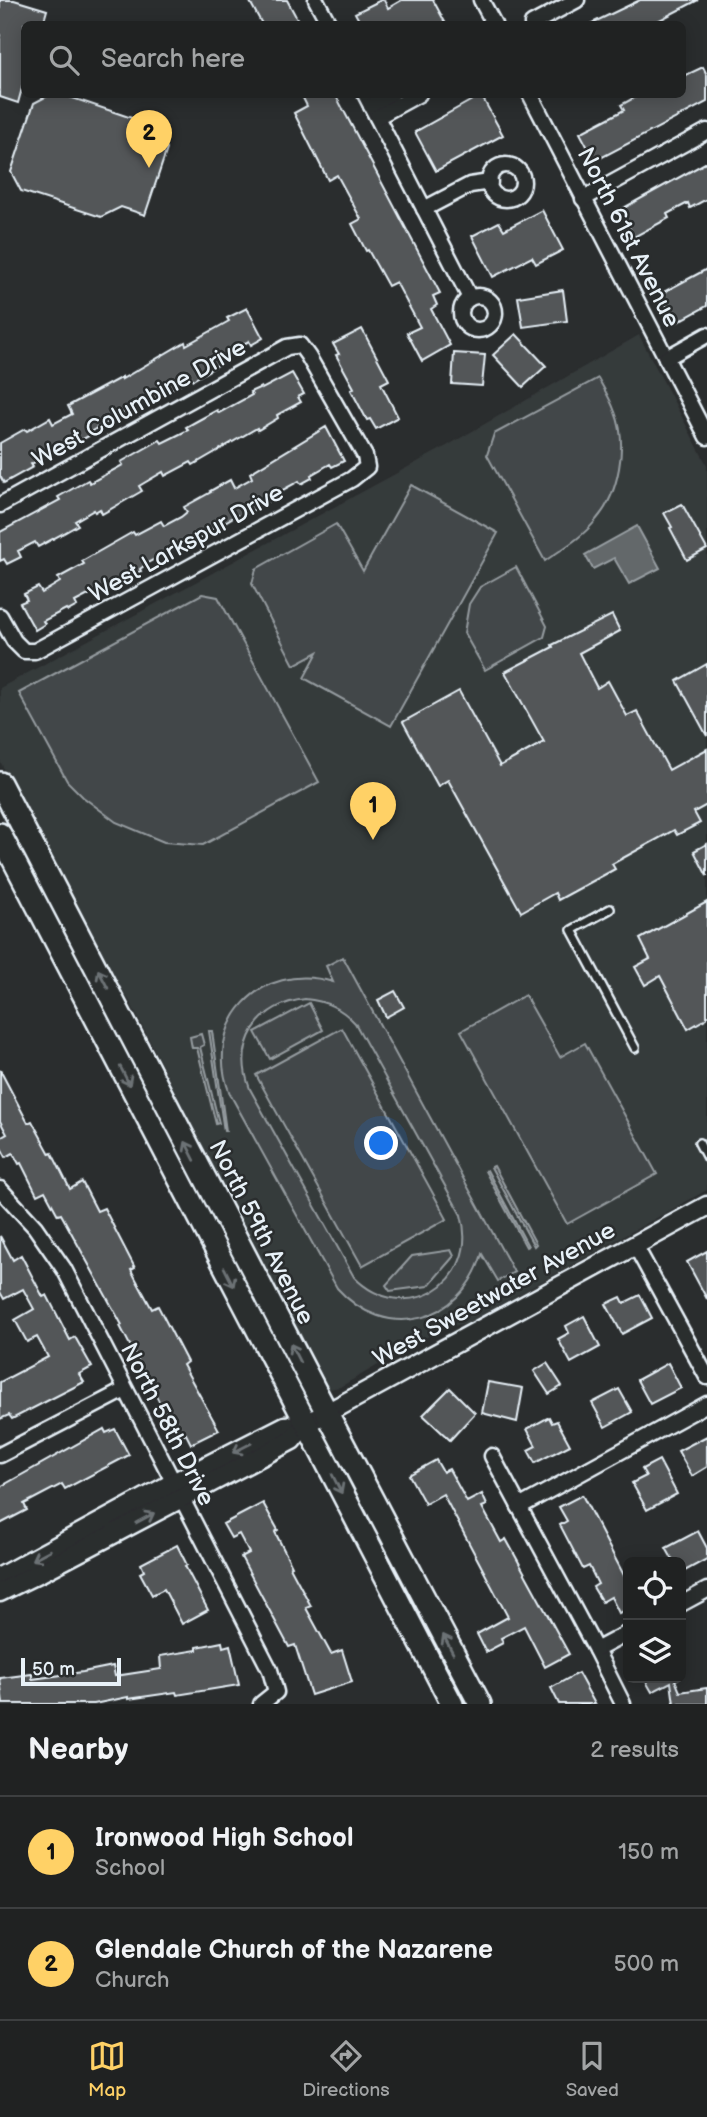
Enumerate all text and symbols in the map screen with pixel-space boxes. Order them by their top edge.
search box [21,21,686,98]
icon: search [45,41,83,79]
text: Search here [101,44,245,75]
pin: 2 [126,110,172,168]
street label: North 61st Avenue [571,142,686,332]
street label: West Columbine Drive [27,333,251,474]
street label: West Larkspur Drive [84,478,289,609]
pin: 1 [350,782,396,840]
one-way arrow [96,969,109,990]
one-way arrow [118,1065,132,1085]
your location [364,1126,398,1160]
street label: North 59th Avenue [203,1135,321,1329]
one-way arrow [183,1141,197,1162]
street label: West Sweetwater Avenue [368,1216,620,1373]
one-way arrow [223,1267,237,1287]
street label: North 58th Drive [114,1338,221,1511]
one-way arrow [288,1343,301,1364]
one-way arrow [232,1441,253,1455]
one-way arrow [330,1474,344,1494]
one-way arrow [134,1511,155,1524]
one-way arrow [32,1548,52,1562]
map controls [623,1557,686,1683]
button: locate [623,1557,686,1620]
button: layers [623,1620,686,1683]
one-way arrow [441,1634,455,1654]
scale bar [21,1655,121,1687]
text: 50 m [32,1658,75,1681]
text: Nearby [28,1732,128,1768]
text: 2 results [590,1736,679,1764]
text: Ironwood High School [95,1823,353,1854]
text: 1 [46,1838,56,1866]
text: 150 m [618,1838,679,1866]
text: School [95,1854,165,1882]
text: Glendale Church of the Nazarene [95,1935,493,1966]
text: 2 [44,1950,58,1978]
text: 500 m [614,1950,679,1978]
text: Church [95,1966,170,1994]
tab: Map [88,2037,126,2102]
tab: Directions [302,2037,390,2102]
tab: Saved [566,2037,619,2102]

